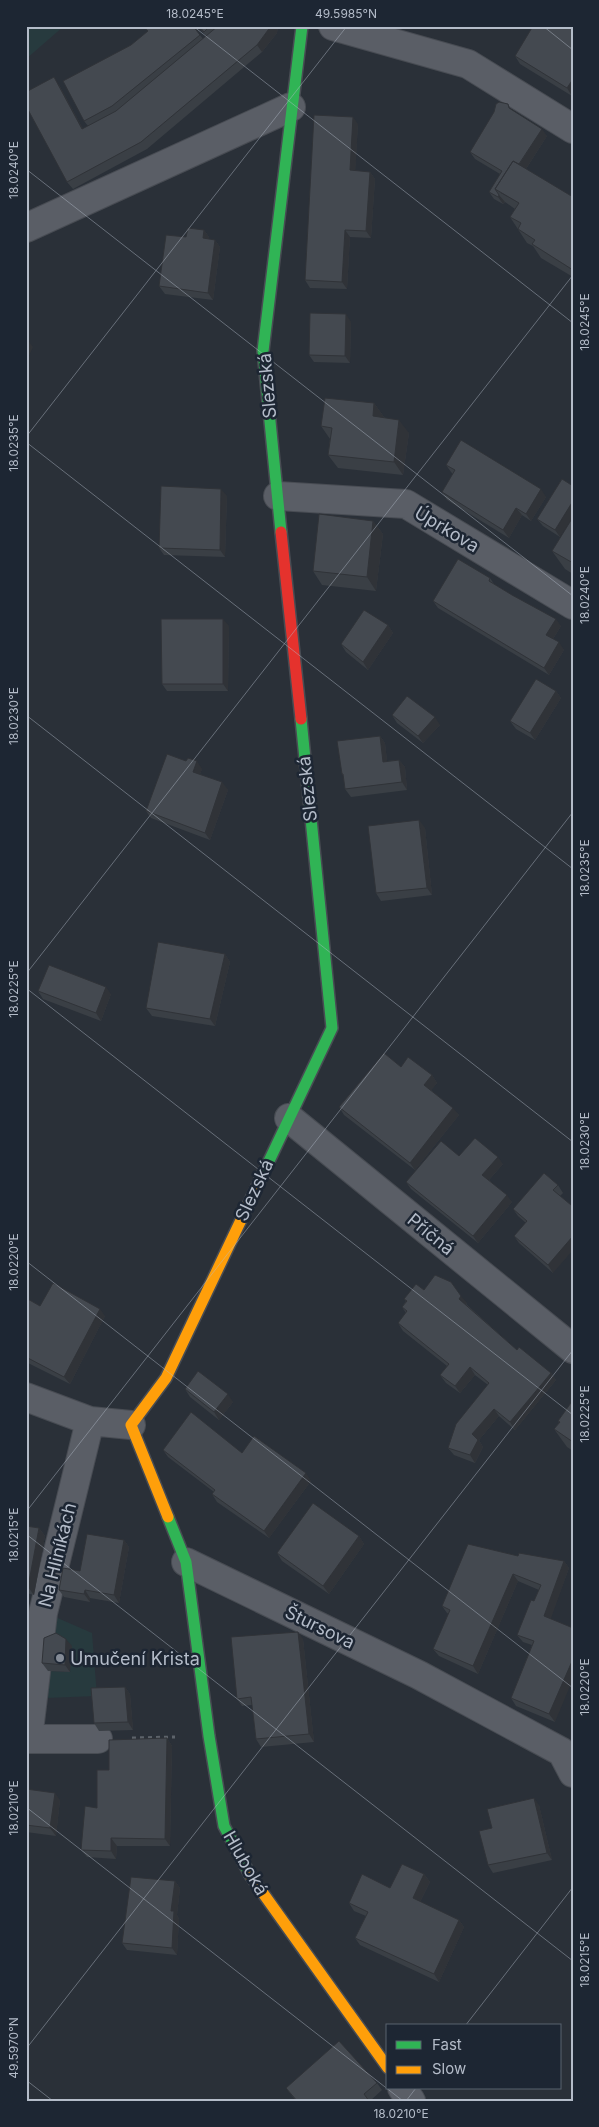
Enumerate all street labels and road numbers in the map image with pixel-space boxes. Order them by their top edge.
street label: Slezská [254,352,280,420]
street label: Úprkova [411,501,484,556]
street label: Slezská [293,755,321,823]
street label: Slezská [231,1156,277,1224]
street label: Příčná [403,1209,459,1259]
street label: Na Hliníkách [34,1501,80,1609]
street label: Štursova [282,1600,359,1653]
street label: Hluboká [219,1827,273,1899]

